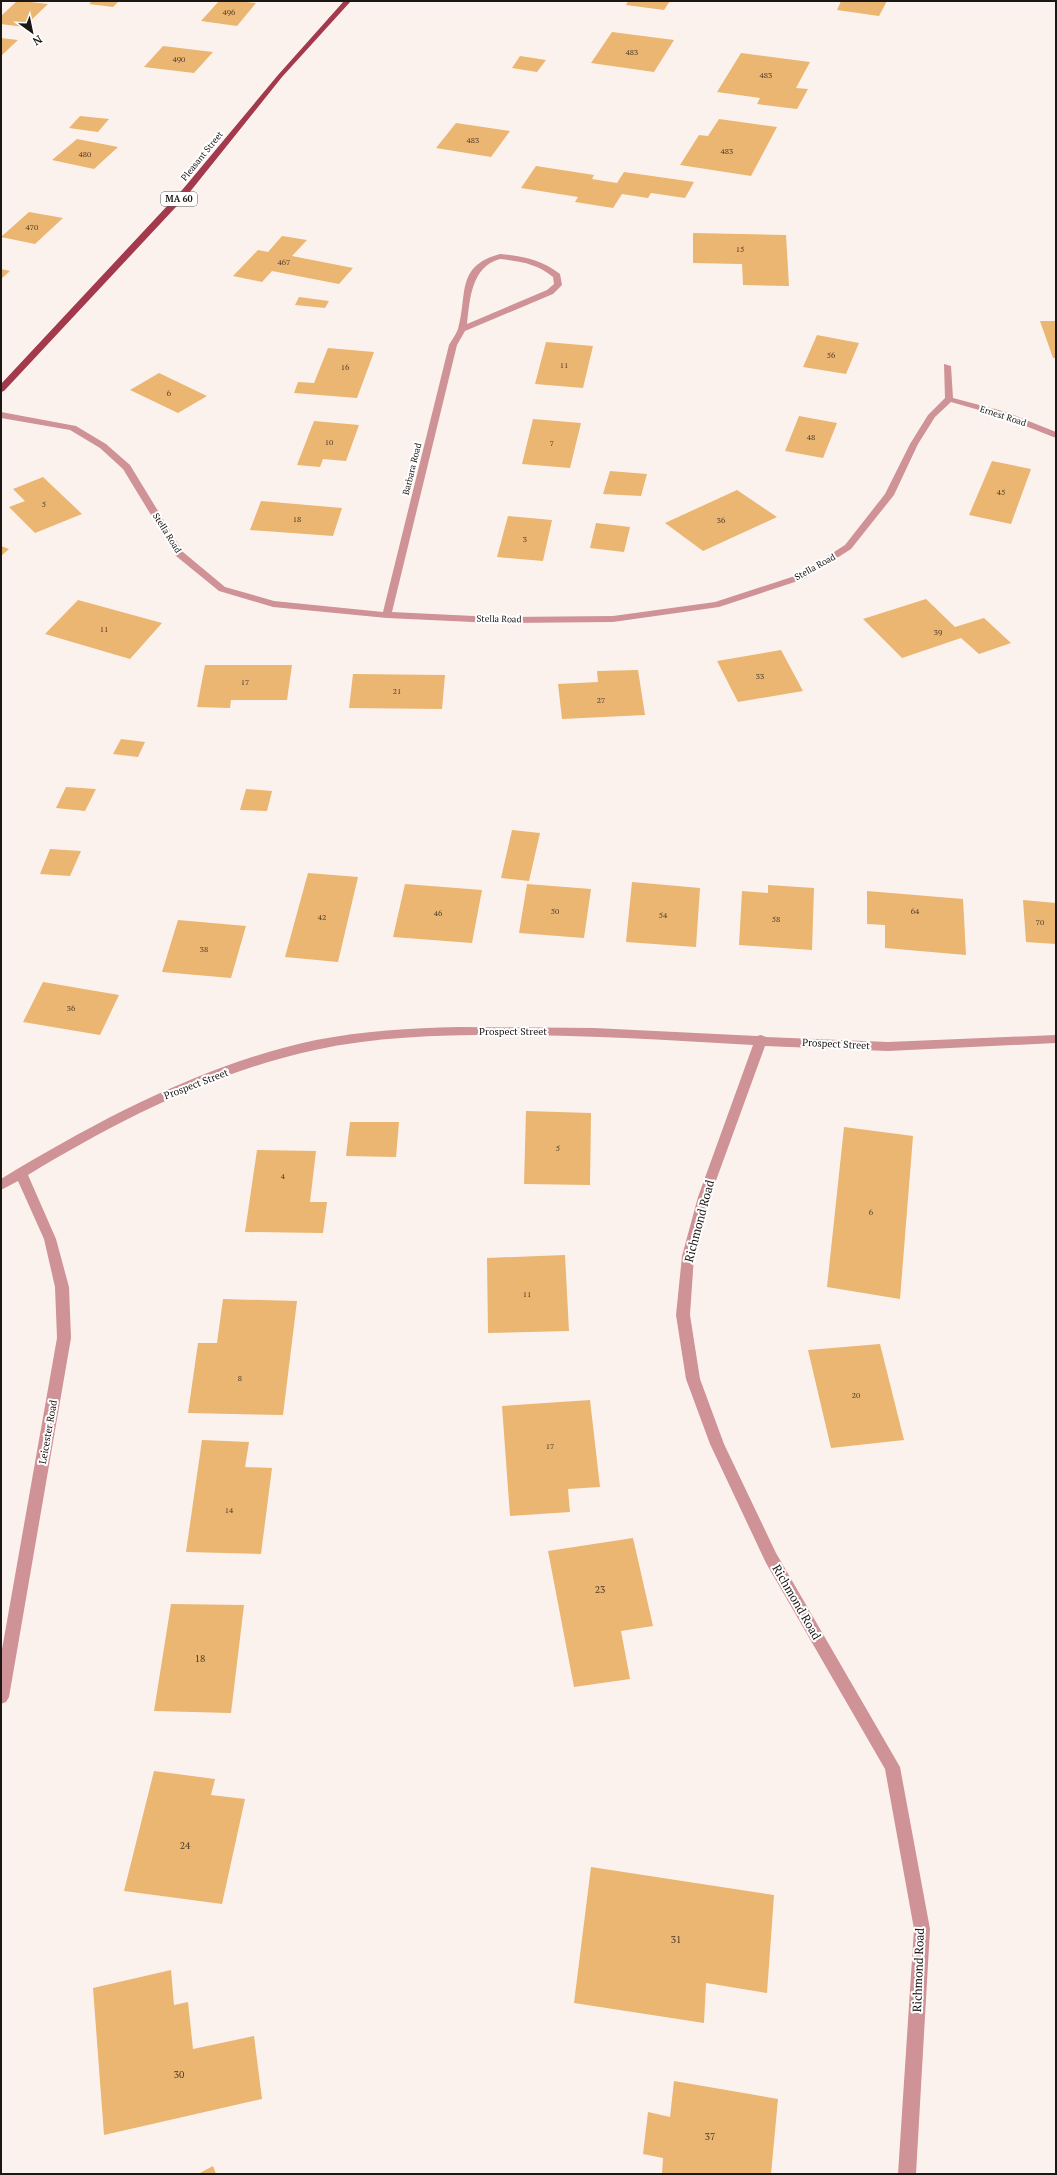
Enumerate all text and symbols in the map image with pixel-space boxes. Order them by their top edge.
house number: 496 [223,7,236,17]
north arrow [12,12,52,52]
text: N [30,32,45,49]
house number: 483 [626,47,638,57]
house number: 490 [173,54,185,64]
house number: 483 [760,70,772,80]
street label: Pleasant Street [178,128,226,183]
house number: 483 [467,135,479,145]
house number: 483 [721,146,733,156]
house number: 480 [79,149,91,159]
road number: MA 60 [161,192,197,206]
house number: 470 [26,222,38,232]
house number: 15 [736,244,744,254]
house number: 467 [278,257,290,267]
house number: 56 [827,350,836,360]
house number: 11 [560,360,568,370]
house number: 16 [341,362,350,372]
house number: 6 [167,388,172,398]
street label: Ernest Road [978,403,1028,429]
house number: 48 [807,432,815,442]
house number: 10 [325,437,333,447]
house number: 7 [550,438,554,448]
street label: Barbara Road [400,442,424,496]
house number: 45 [997,487,1005,497]
house number: 5 [42,499,46,509]
street label: Stella Road [150,511,184,555]
house number: 18 [293,514,301,524]
house number: 36 [717,515,726,525]
house number: 3 [523,534,527,544]
street label: Stella Road [792,551,838,583]
street label: Stella Road [476,613,522,625]
house number: 11 [100,624,108,634]
house number: 39 [934,627,942,637]
house number: 33 [756,671,764,681]
house number: 17 [241,677,249,687]
house number: 21 [393,686,401,696]
house number: 27 [597,695,605,705]
house number: 50 [551,906,559,916]
house number: 64 [911,906,920,916]
house number: 46 [434,908,443,918]
house number: 54 [659,910,668,920]
house number: 42 [318,912,326,922]
house number: 58 [772,914,780,924]
house number: 70 [1036,917,1044,927]
house number: 38 [200,944,208,954]
house number: 36 [67,1003,76,1013]
street label: Prospect Street [479,1025,547,1038]
street label: Prospect Street [802,1036,870,1052]
street label: Prospect Street [162,1066,230,1102]
house number: 5 [556,1143,560,1153]
house number: 4 [281,1171,286,1181]
street label: Richmond Road [681,1178,717,1264]
house number: 6 [869,1207,874,1217]
house number: 11 [523,1289,531,1299]
house number: 8 [238,1373,242,1383]
house number: 20 [852,1390,860,1400]
street label: Leicester Road [36,1399,60,1465]
house number: 17 [546,1441,554,1451]
house number: 14 [225,1505,234,1515]
street label: Richmond Road [769,1562,825,1643]
house number: 23 [595,1583,605,1596]
house number: 18 [195,1652,205,1665]
house number: 24 [180,1839,191,1852]
street label: Richmond Road [909,1927,927,2012]
house number: 31 [671,1933,681,1946]
house number: 30 [174,2068,184,2081]
house number: 37 [705,2130,715,2143]

